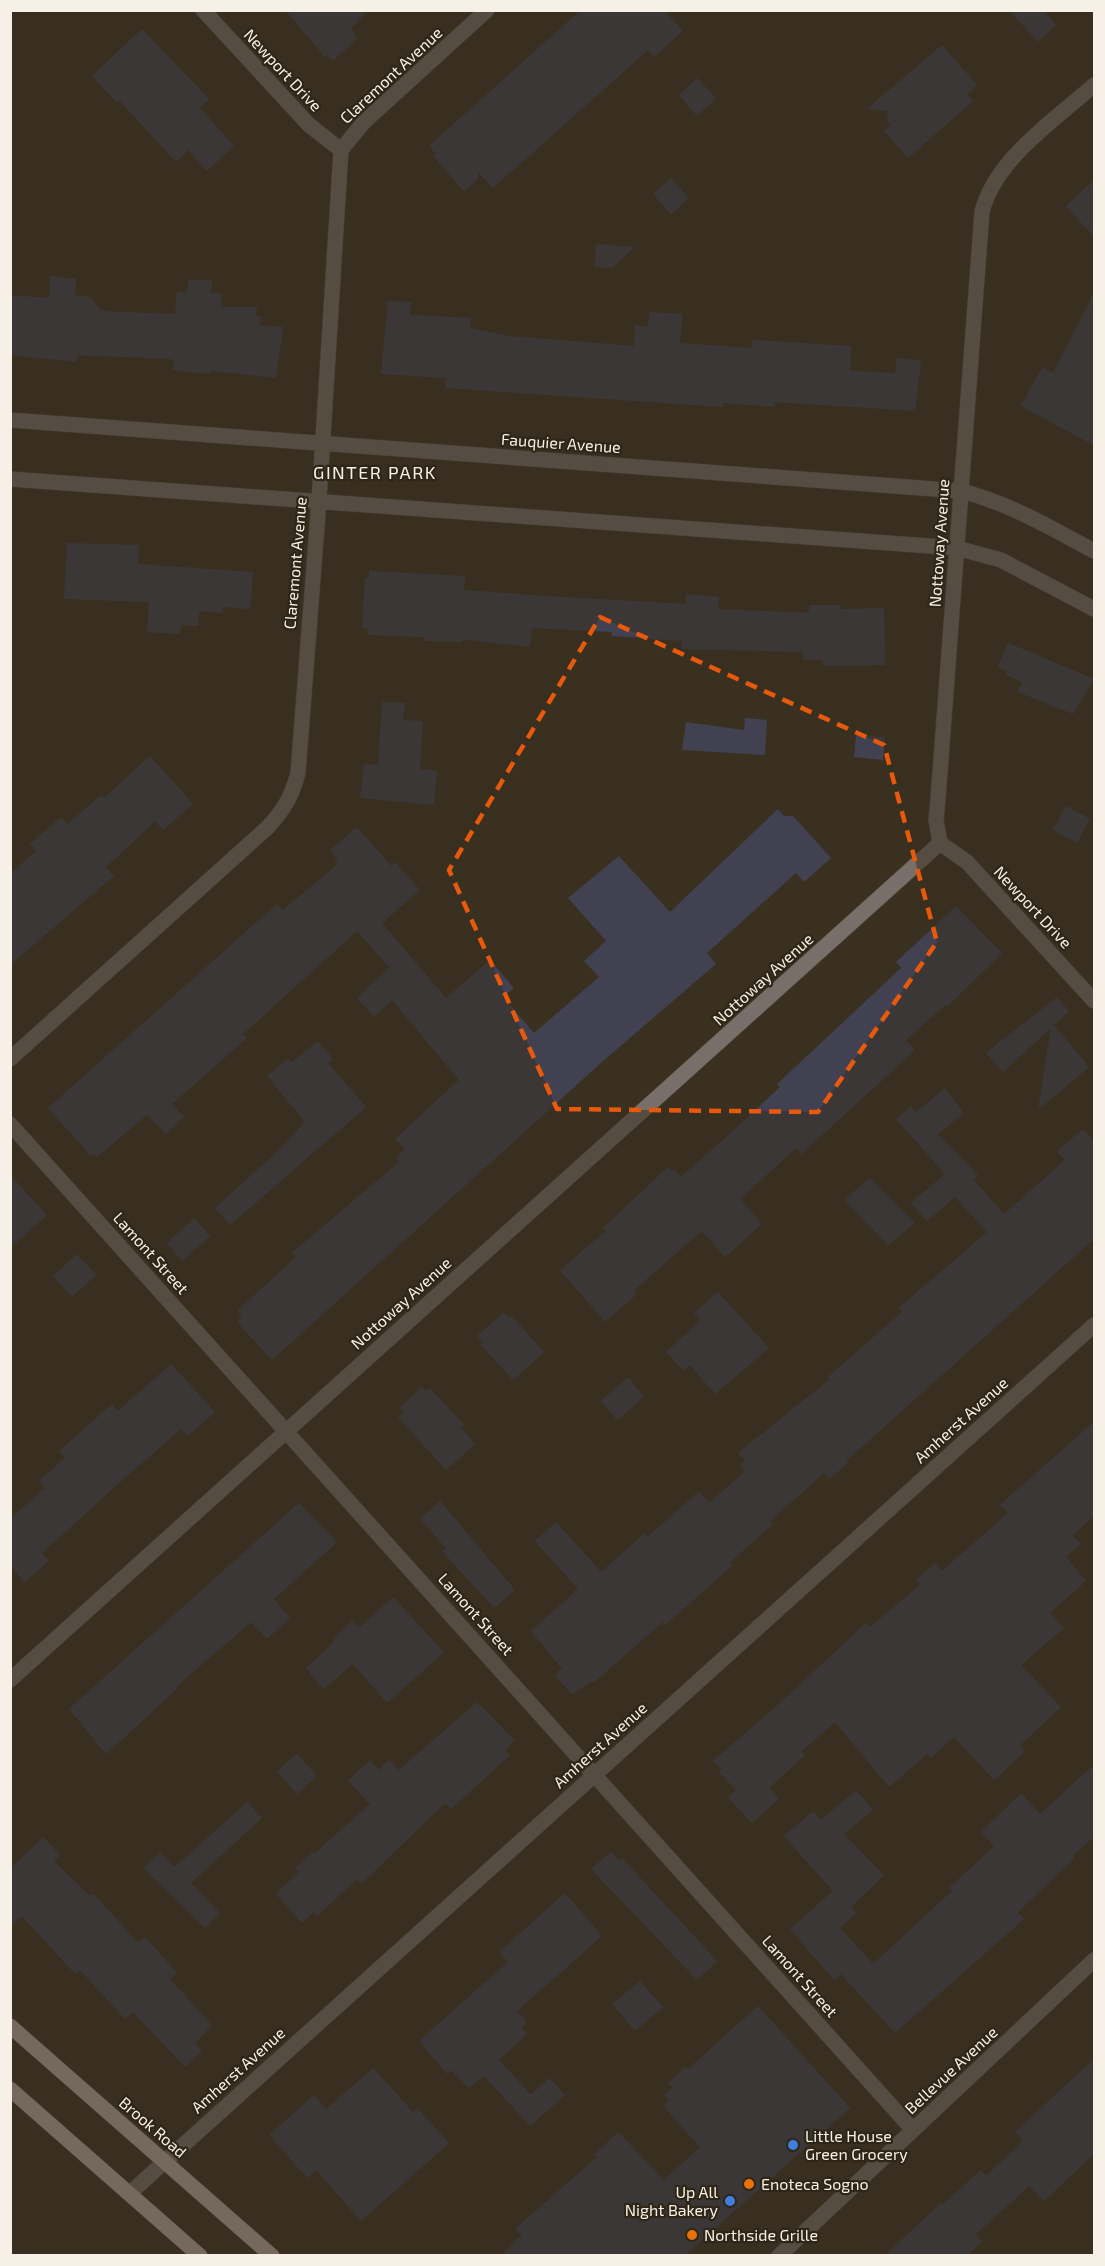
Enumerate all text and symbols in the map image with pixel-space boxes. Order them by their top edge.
street label: Claremont Avenue [336,22,446,127]
street label: Newport Drive [240,25,326,115]
street label: Fauquier Avenue [501,429,621,456]
district label: GINTER PARK [313,461,437,483]
street label: Nottoway Avenue [925,478,952,608]
street label: Claremont Avenue [279,496,310,630]
street label: Newport Drive [990,862,1076,952]
street label: Nottoway Avenue [709,929,817,1029]
street label: Lamont Street [110,1208,193,1297]
street label: Nottoway Avenue [347,1253,455,1353]
street label: Amherst Avenue [910,1373,1011,1467]
street label: Lamont Street [435,1569,518,1658]
street label: Amherst Avenue [549,1698,650,1792]
street label: Lamont Street [759,1931,842,2020]
street label: Bellevue Avenue [900,2022,1001,2117]
street label: Amherst Avenue [187,2023,288,2117]
street label: Brook Road [116,2092,191,2161]
place label: Little House Green Grocery [805,2126,908,2163]
marker: Little House Green Grocery [786,2138,800,2152]
place label: Enoteca Sogno [761,2174,869,2193]
marker: Enoteca Sogno [742,2177,756,2191]
place label: Up All Night Bakery [625,2182,719,2219]
marker: Up All Night Bakery [723,2194,737,2208]
place label: Northside Grille [704,2225,818,2244]
marker: Northside Grille [685,2228,699,2242]

